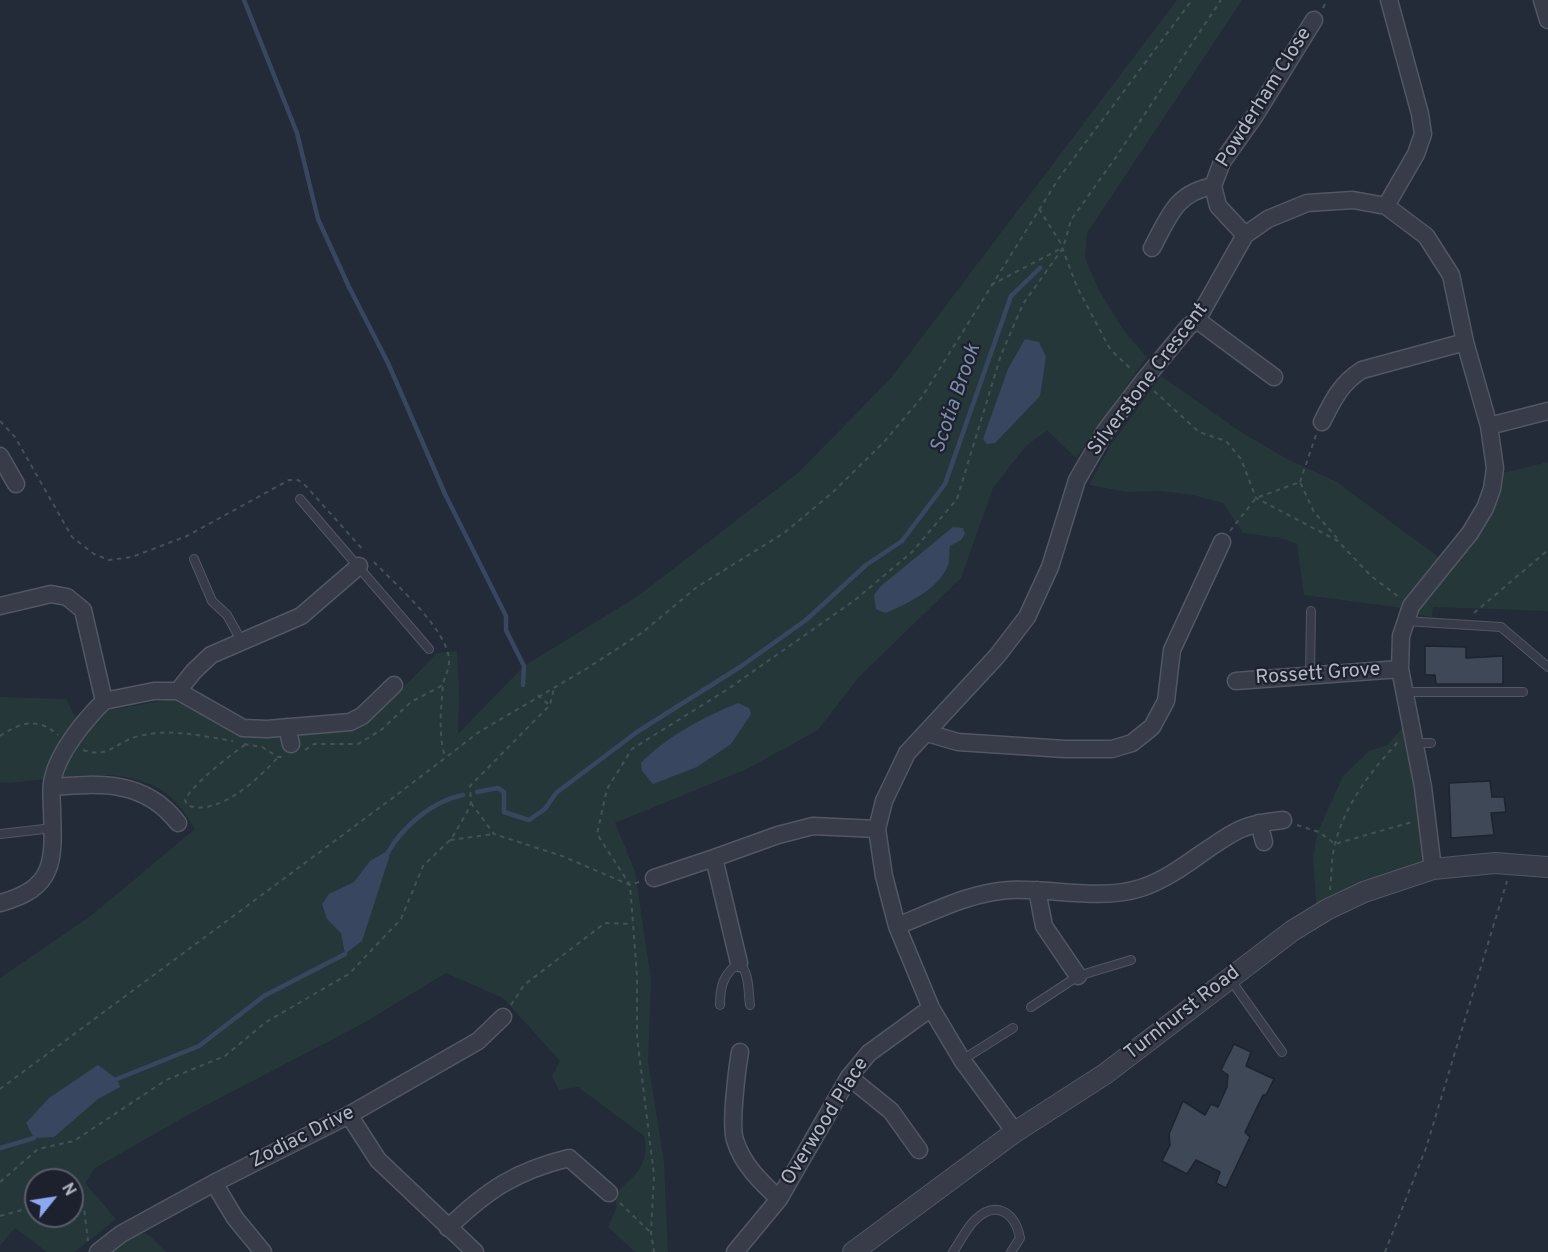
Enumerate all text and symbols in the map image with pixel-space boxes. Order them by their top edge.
street label: Powderham Close [1212,24,1318,172]
street label: Silverstone Crescent [1084,299,1214,461]
water label: Scotia Brook [927,341,987,457]
street label: Rossett Grove [1255,659,1381,691]
street label: Turnhurst Road [1121,962,1245,1066]
street label: Overwood Place [777,1054,875,1190]
street label: Zodiac Drive [247,1102,359,1174]
north arrow [24,1168,84,1228]
text: N [56,1180,79,1200]

